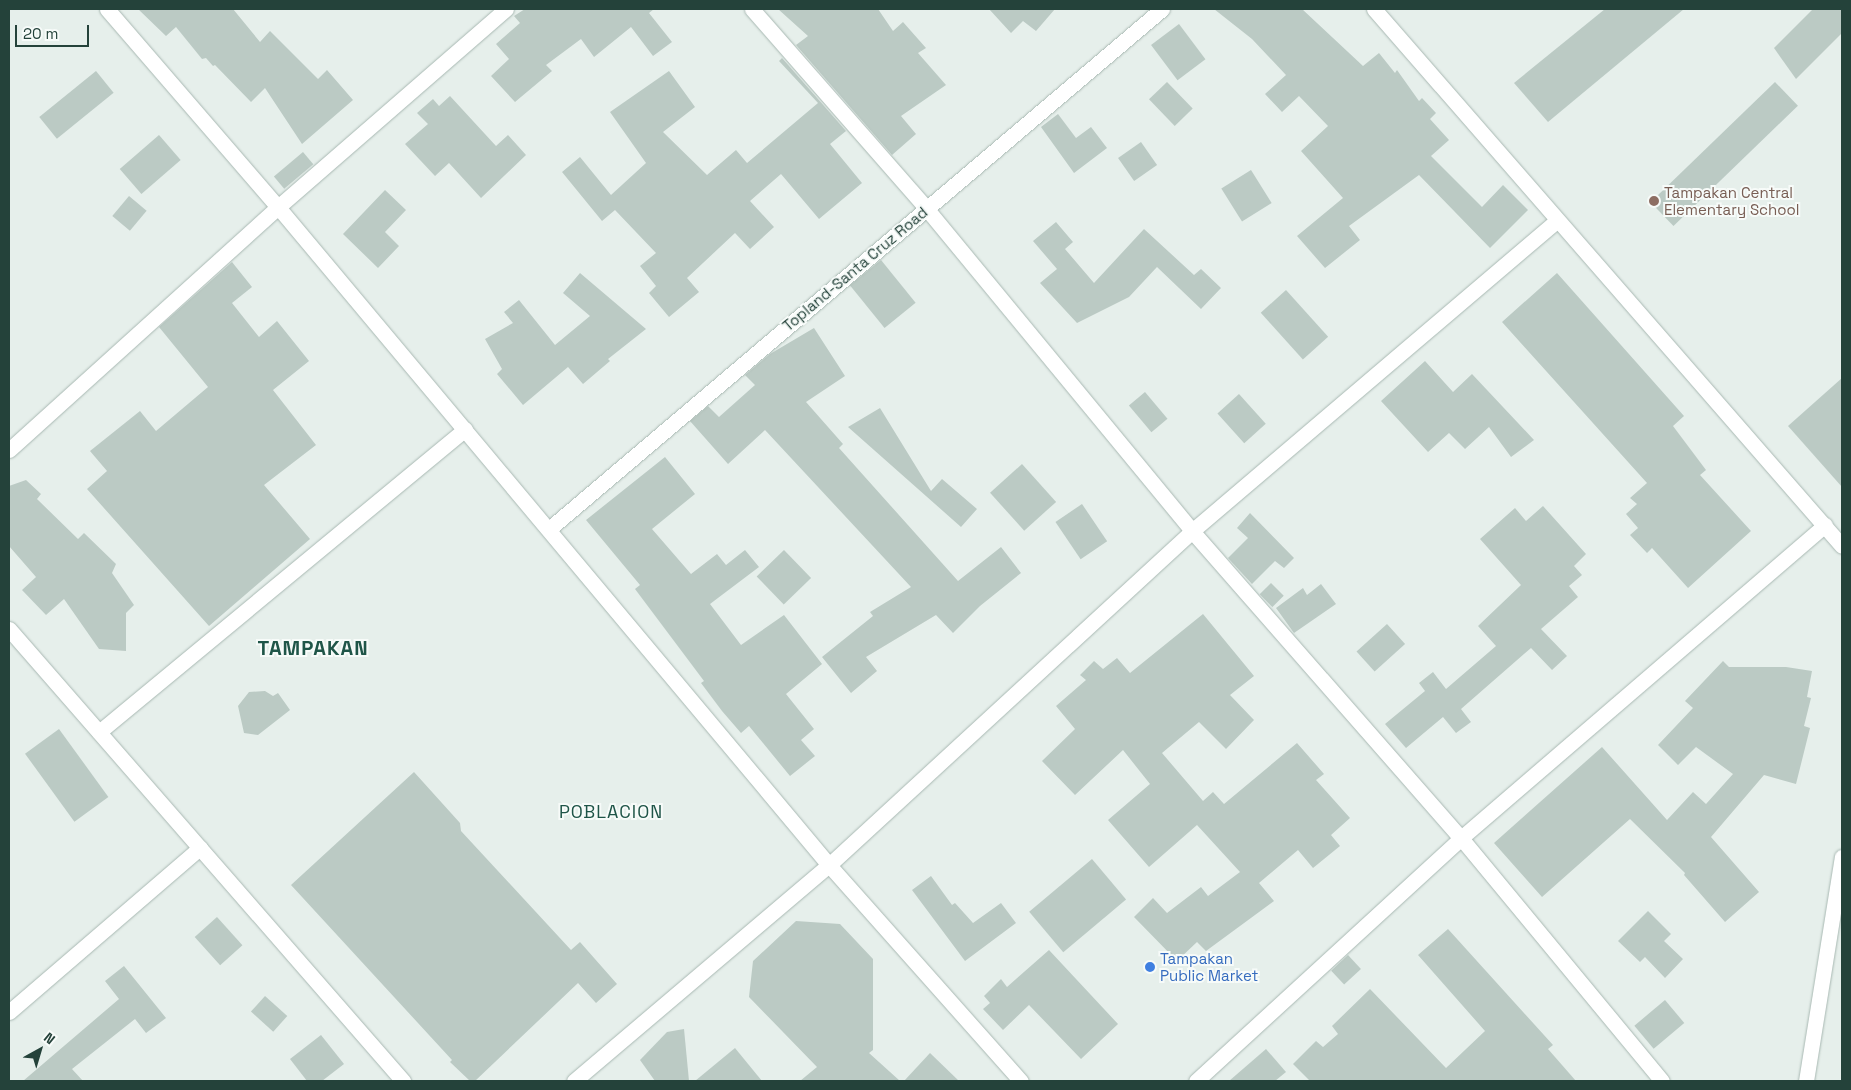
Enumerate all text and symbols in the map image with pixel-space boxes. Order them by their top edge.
scale bar [18,15,91,47]
text: 20 m [23,24,58,43]
place label: Tampakan Central Elementary School [1664,183,1800,218]
marker: Tampakan Central Elementary School [1648,195,1660,207]
street label: Topland-Santa Cruz Road [779,203,931,335]
district label: TAMPAKAN [256,636,370,660]
district label: POBLACION [558,801,664,823]
place label: Tampakan Public Market [1160,949,1258,984]
marker: Tampakan Public Market [1144,961,1156,973]
north arrow [15,1025,65,1075]
text: N [40,1028,59,1048]

